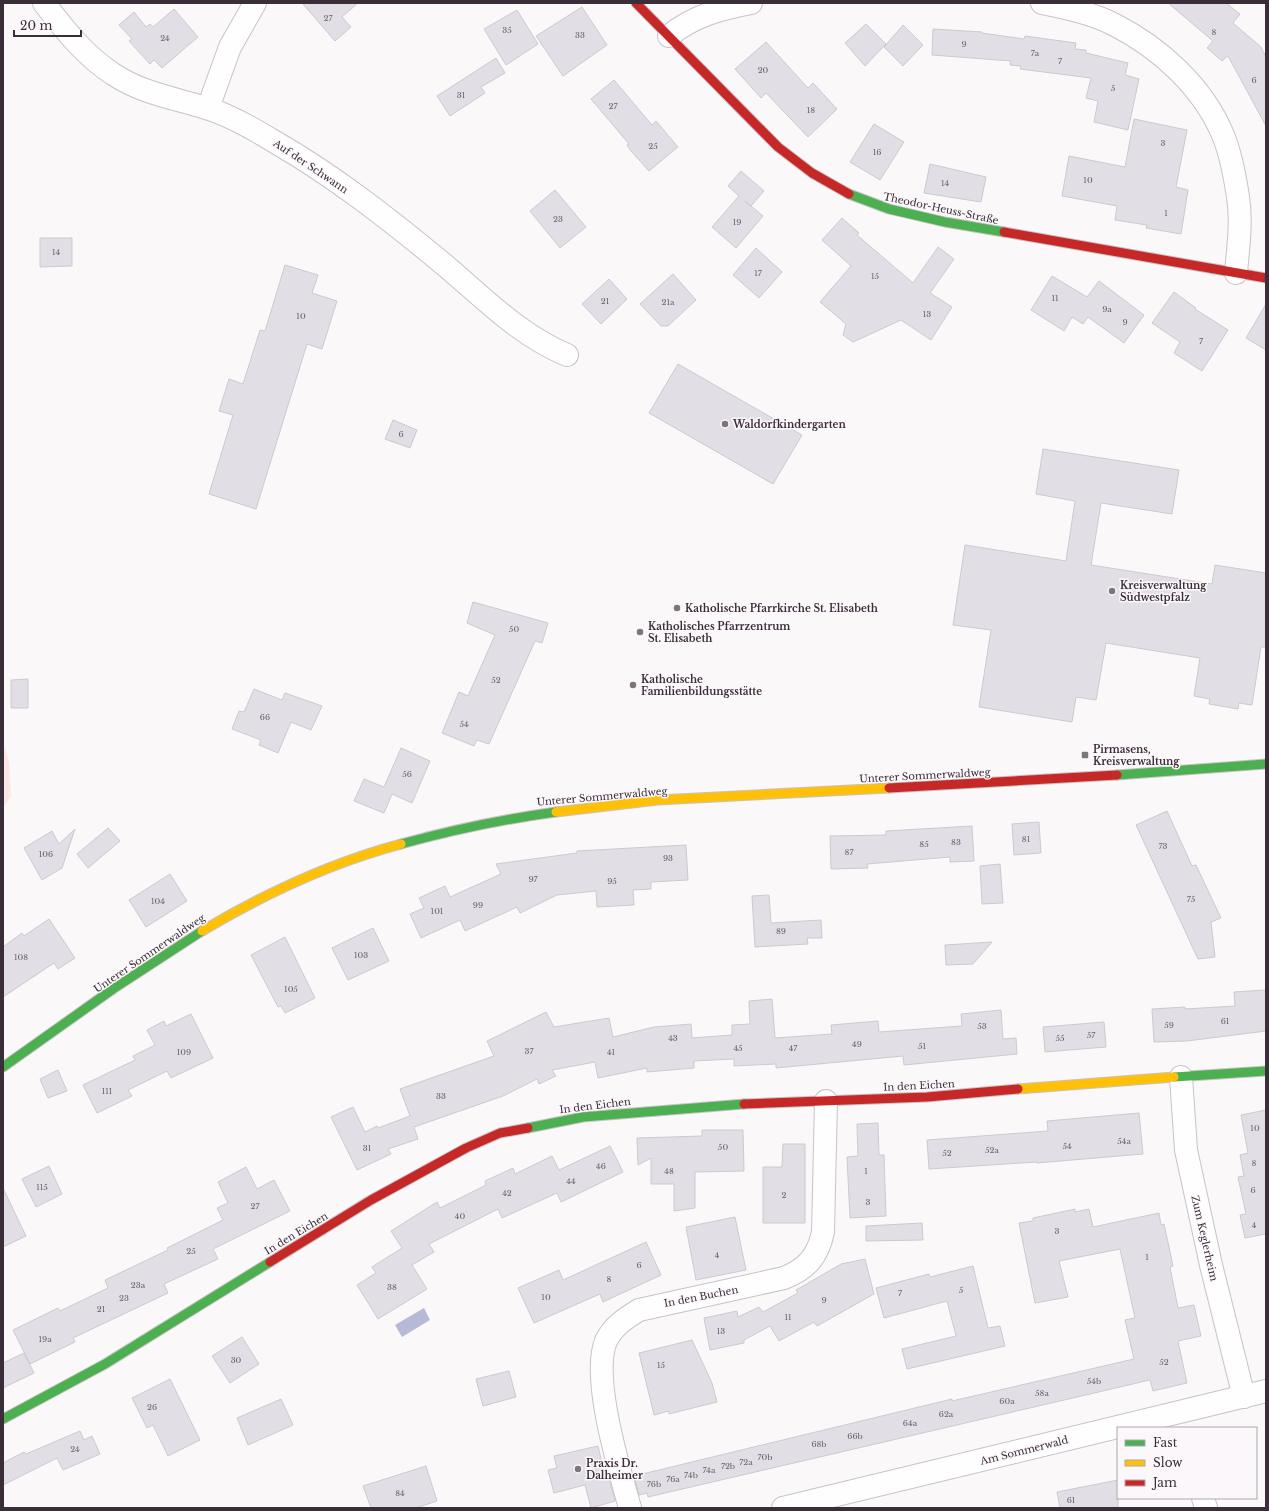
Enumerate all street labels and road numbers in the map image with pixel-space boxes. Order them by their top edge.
street label: Auf der Schwann [270,136,351,196]
street label: Theodor-Heuss-Straße [882,190,1000,227]
street label: Unterer Sommerwaldweg [859,766,992,785]
street label: Unterer Sommerwaldweg [536,784,669,809]
street label: Unterer Sommerwaldweg [91,911,208,996]
street label: In den Eichen [883,1077,955,1094]
street label: In den Eichen [559,1095,632,1116]
street label: Zum Keglerheim [1188,1194,1221,1283]
street label: In den Eichen [262,1209,330,1257]
street label: In den Buchen [663,1283,739,1310]
street label: Am Sommerwald [978,1433,1070,1468]

